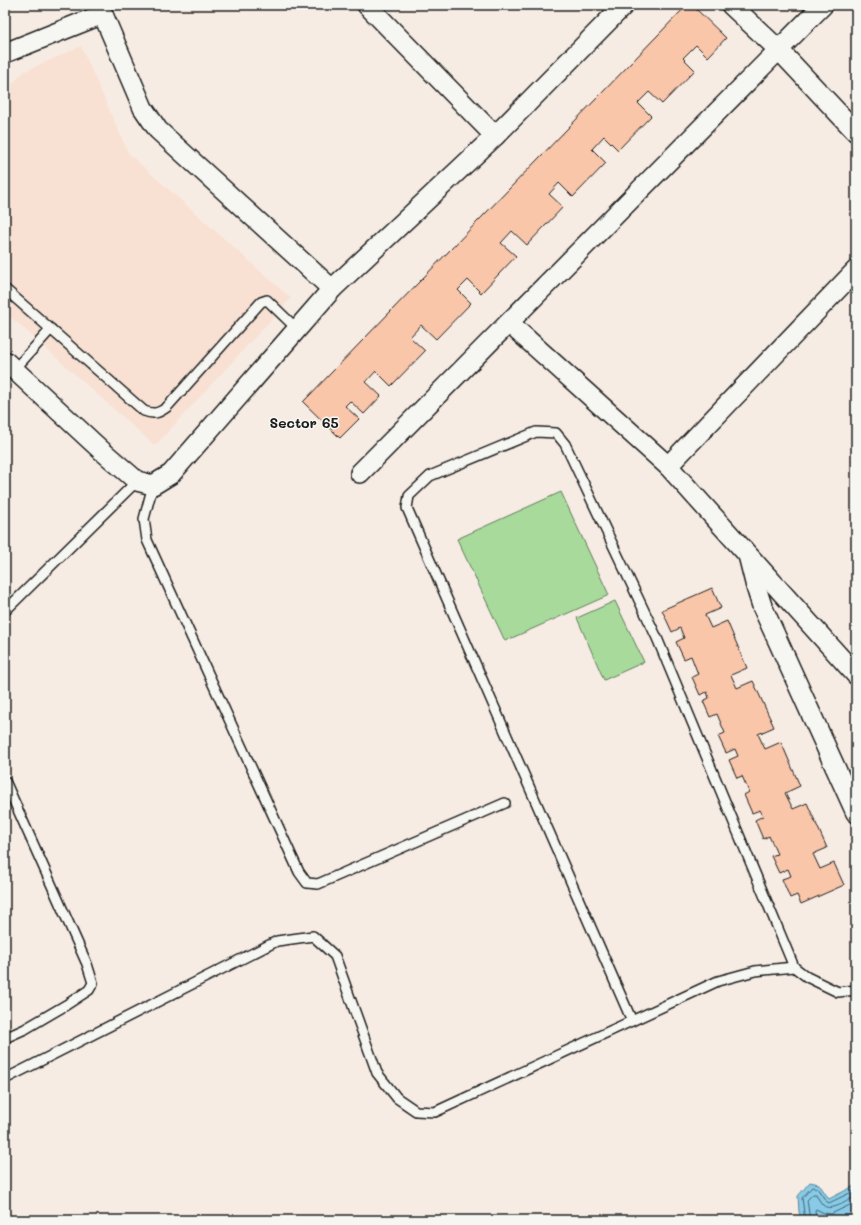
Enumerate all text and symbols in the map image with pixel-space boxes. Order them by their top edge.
district label: Sector 65 [269,413,339,432]

